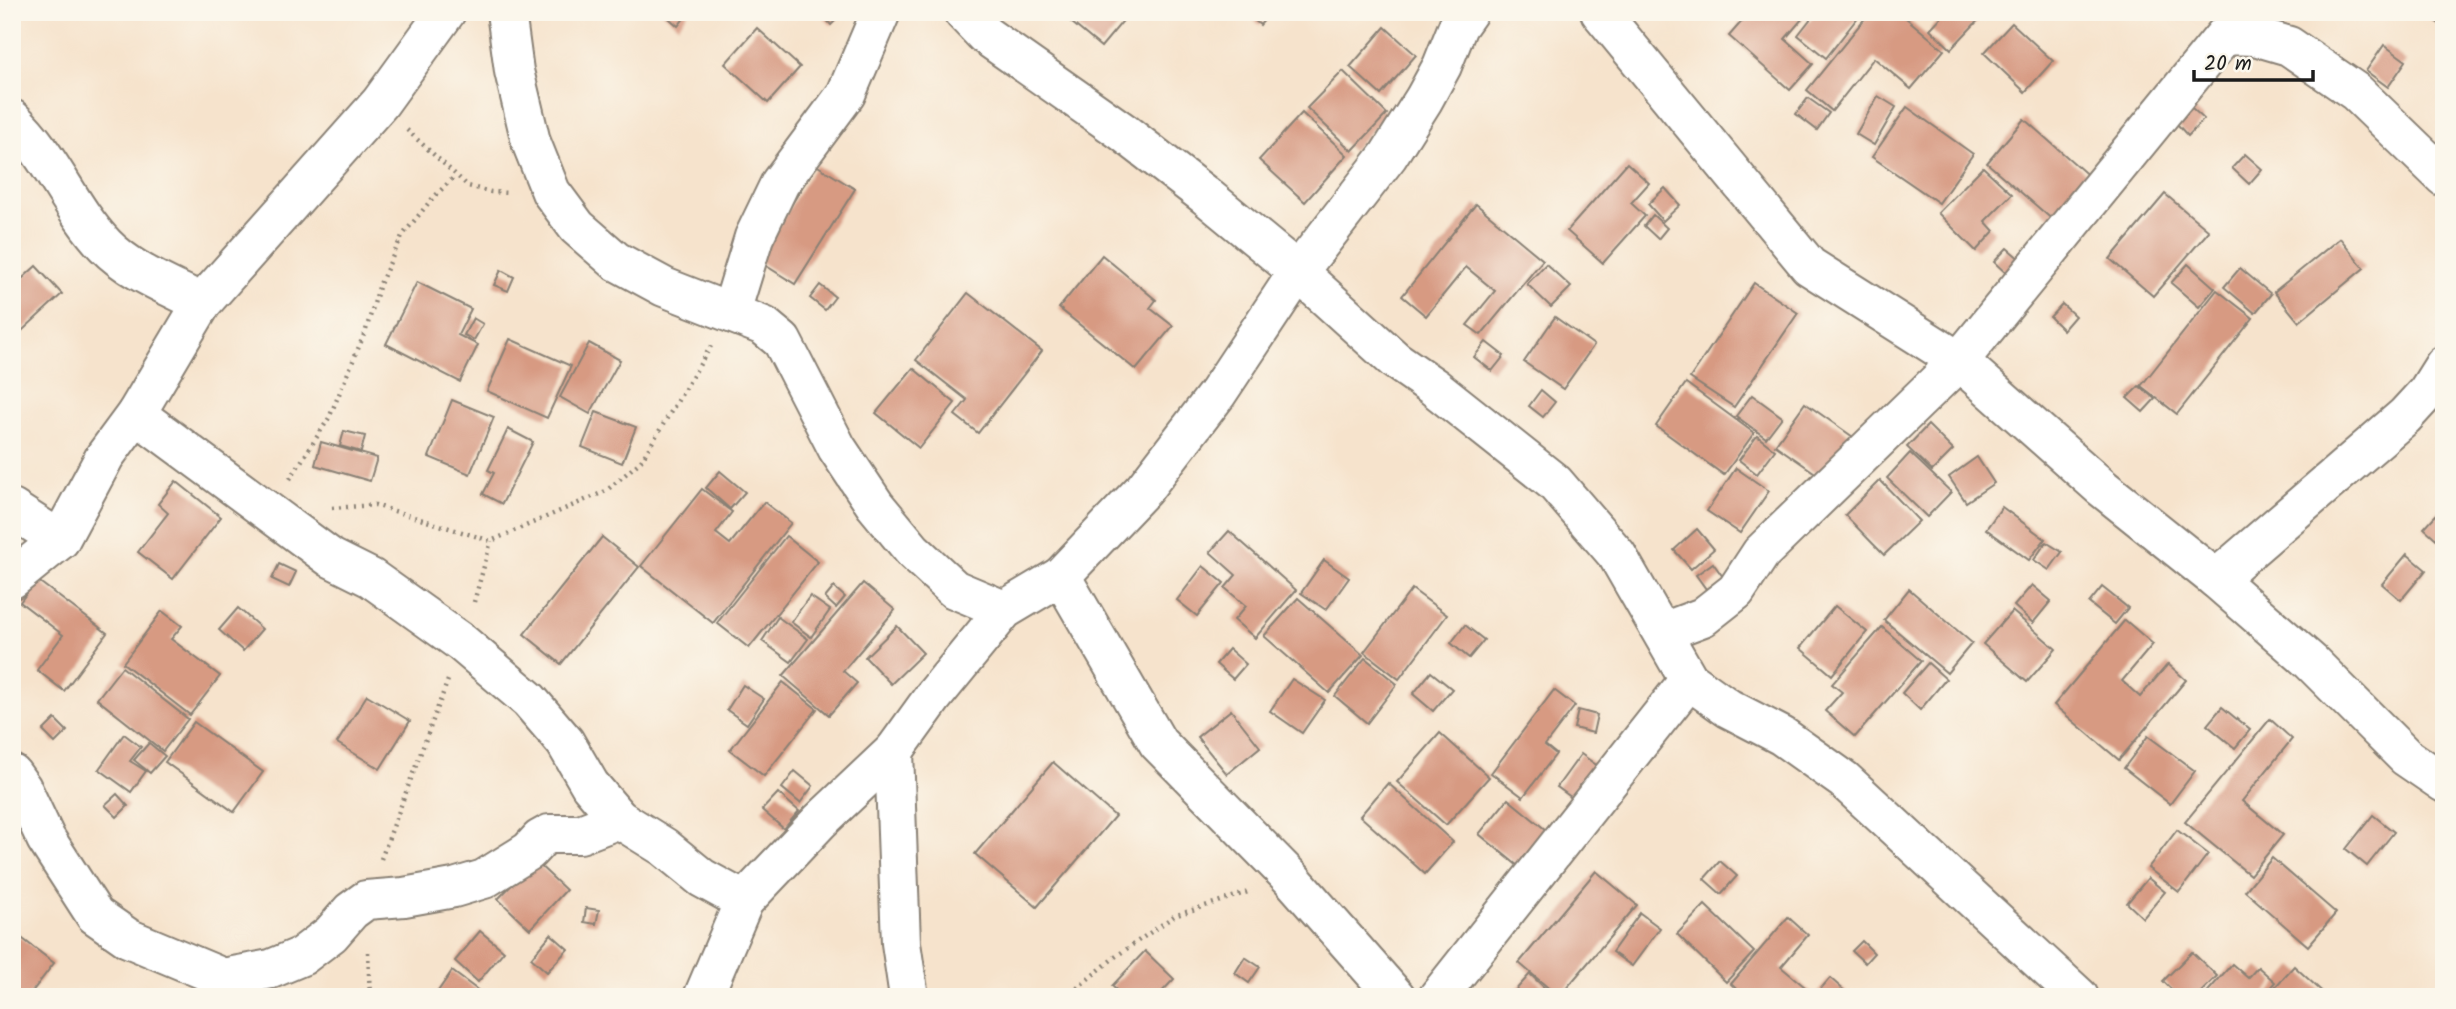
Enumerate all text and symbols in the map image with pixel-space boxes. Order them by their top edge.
scale bar [2194,38,2312,82]
text: 20 m [2204,48,2252,81]

